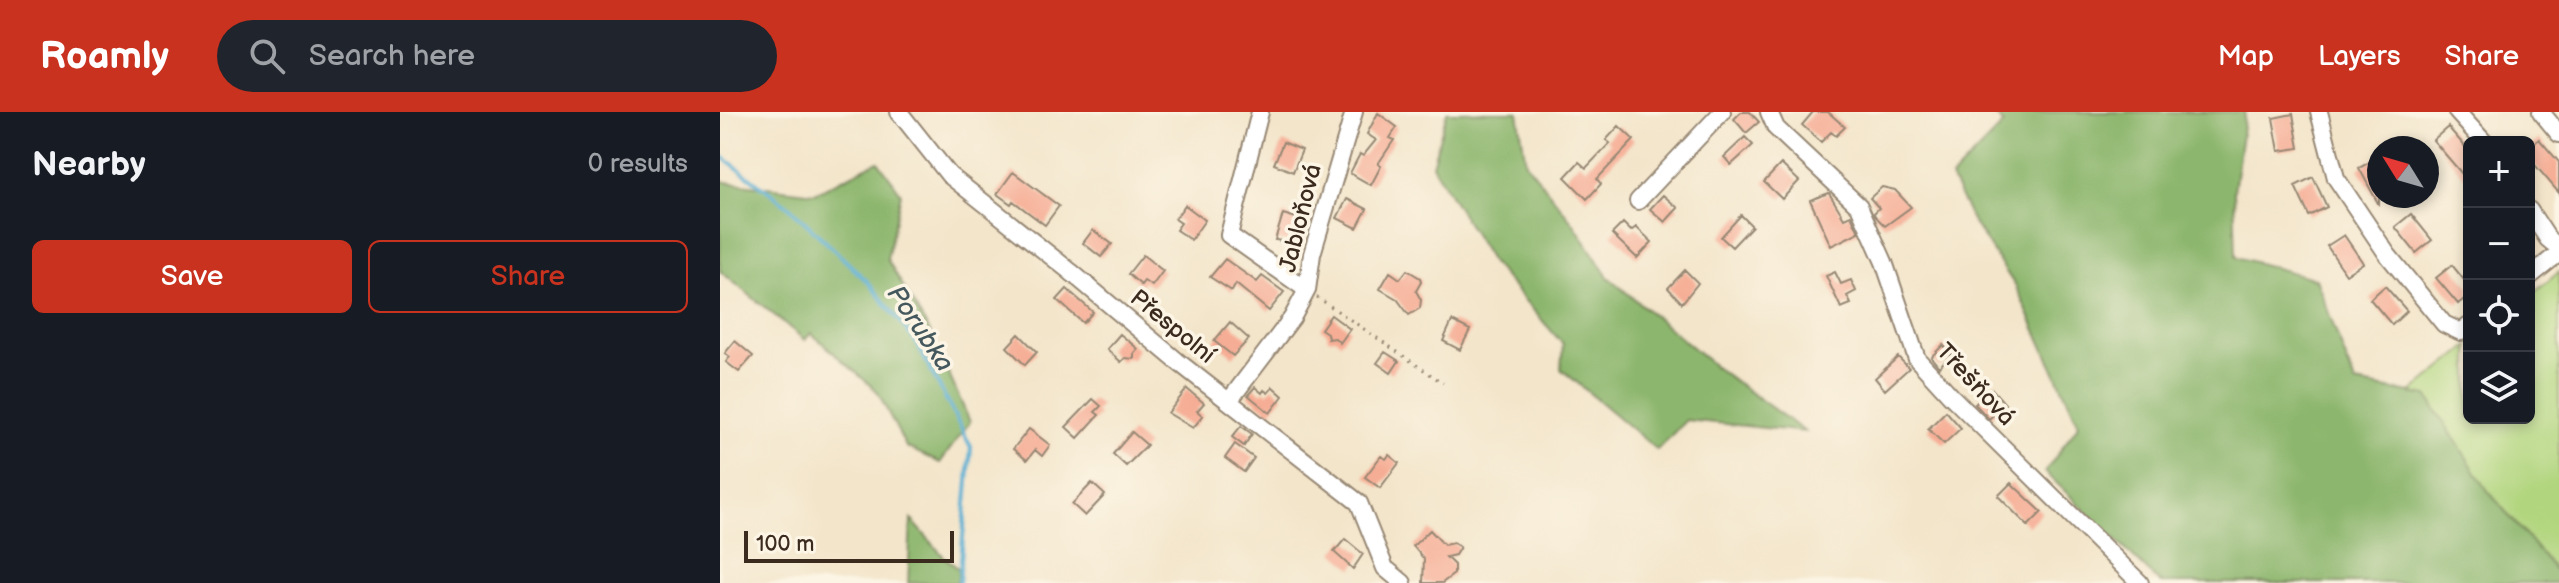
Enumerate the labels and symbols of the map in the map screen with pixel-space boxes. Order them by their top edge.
north arrow [2367,136,2439,208]
street label: Jabloňová [1273,161,1328,275]
water label: Porubka [880,280,960,378]
street label: Přespolní [1124,283,1221,370]
street label: Třešňová [1930,337,2021,432]
scale bar [744,527,954,563]

